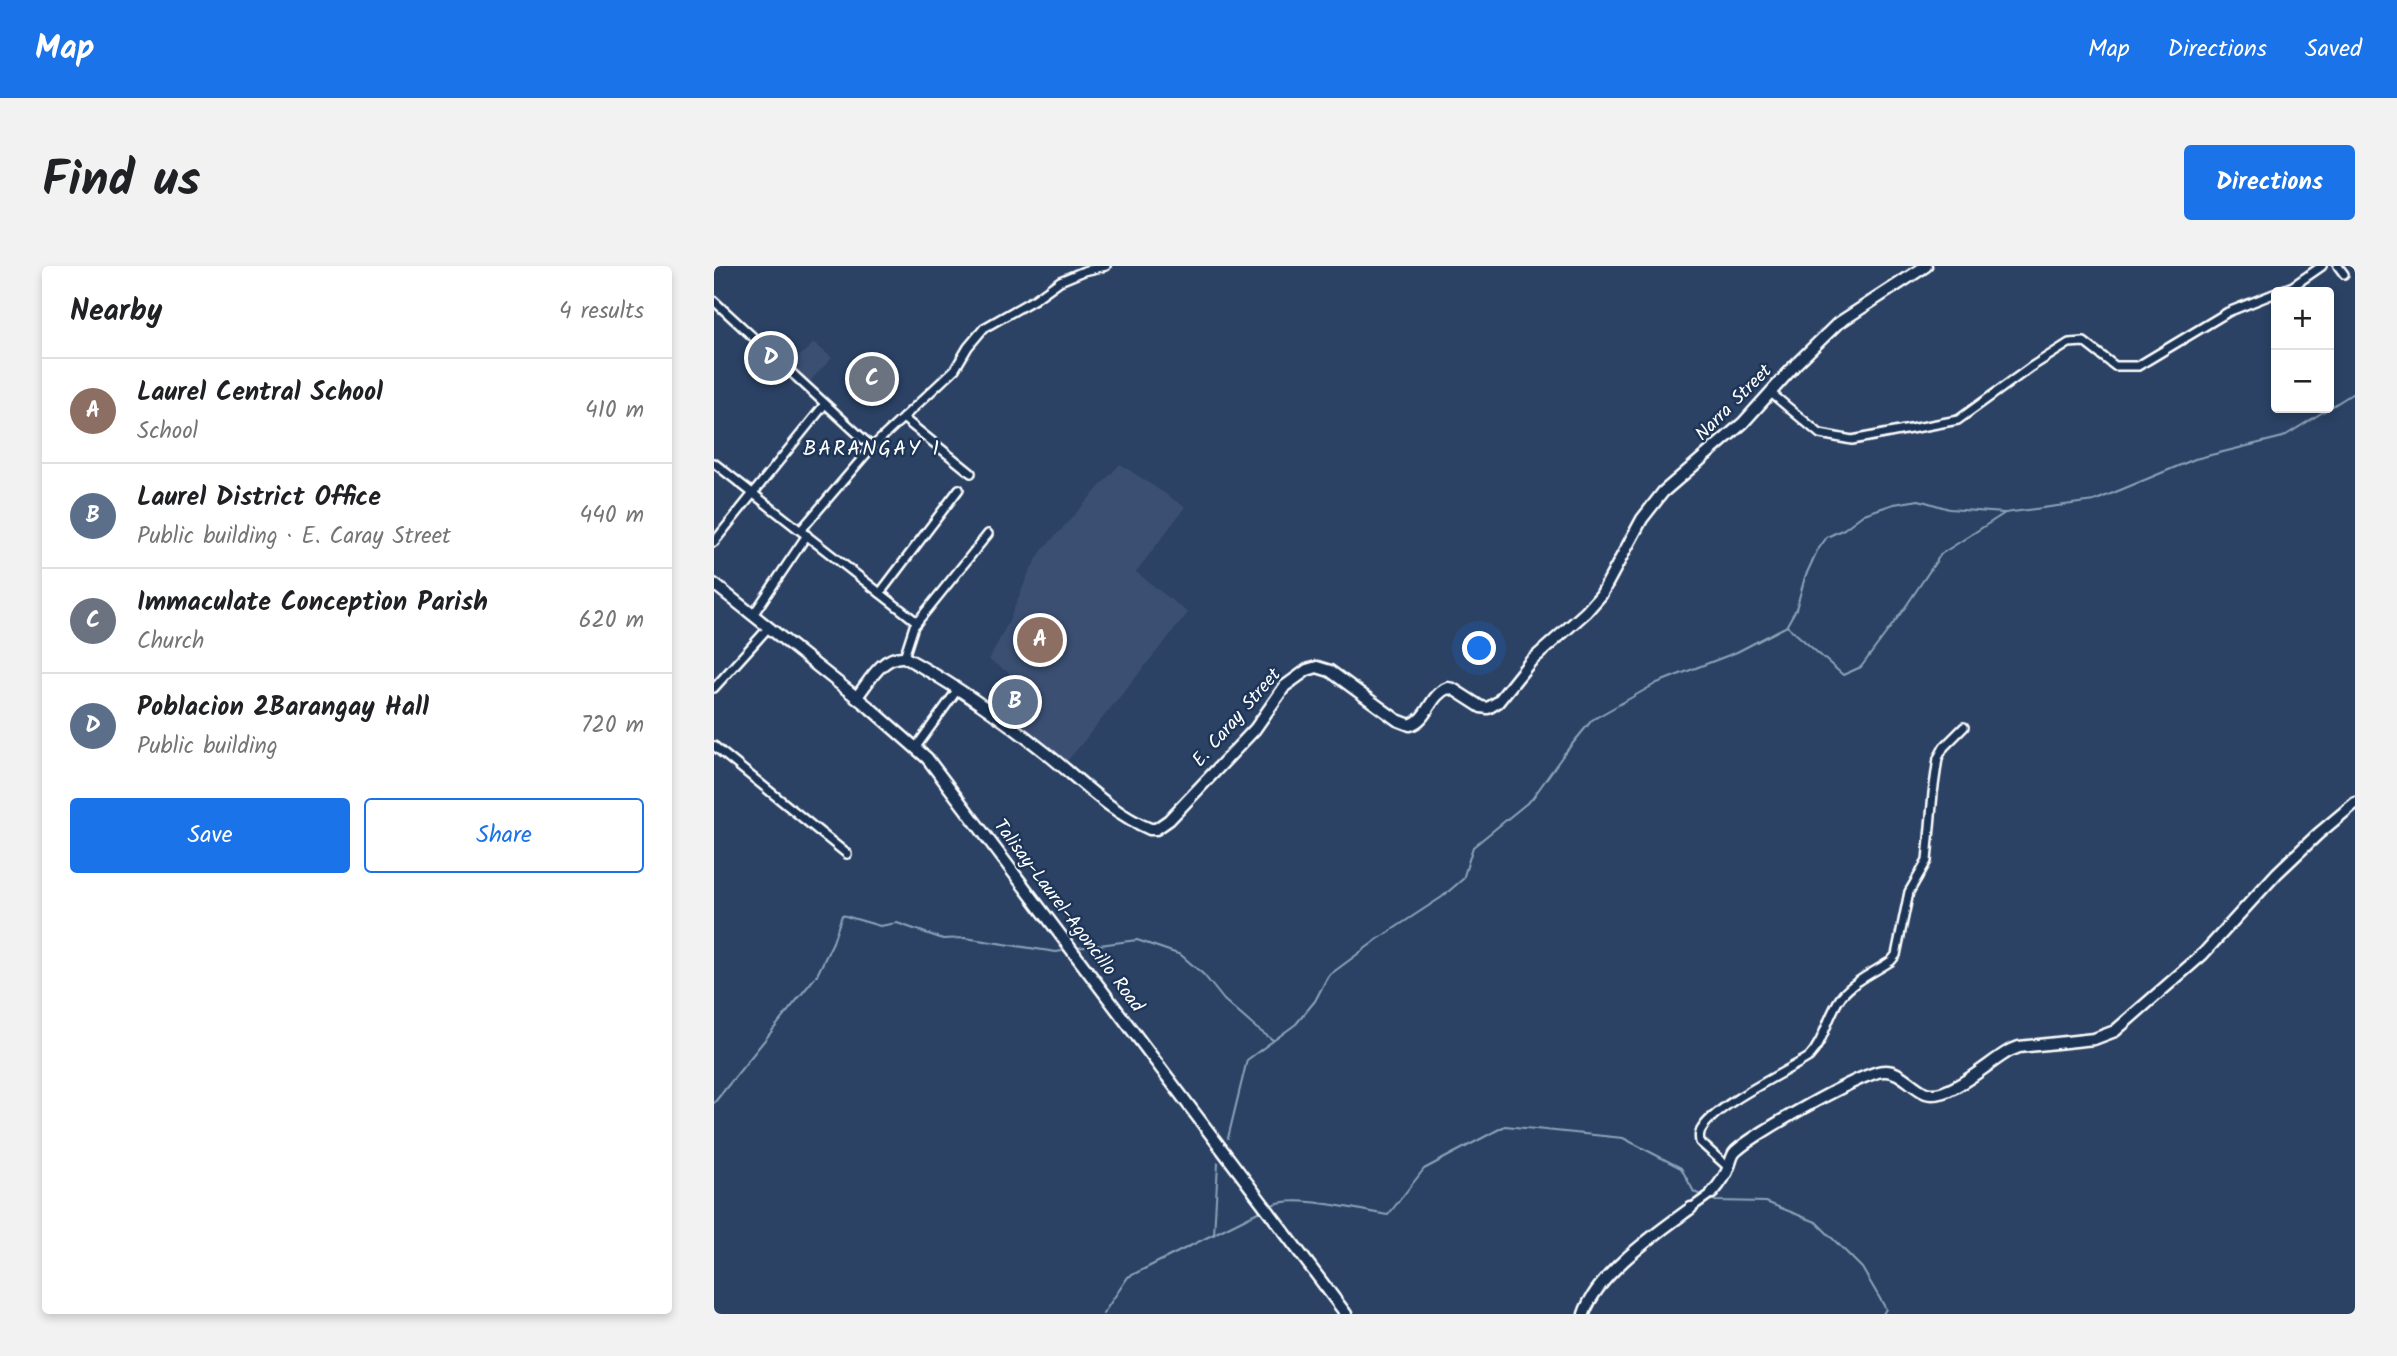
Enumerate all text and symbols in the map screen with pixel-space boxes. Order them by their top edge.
text: Map [35,23,95,76]
text: Map [2088,30,2130,69]
text: Directions [2168,30,2267,69]
text: Saved [2305,30,2362,69]
text: Find us [42,143,200,221]
button: Directions [2184,145,2355,220]
map controls [2271,287,2334,413]
button: + [2271,287,2334,350]
text: Nearby [70,288,162,336]
text: 4 results [559,294,644,330]
pin: D [748,332,794,384]
button: − [2271,350,2334,413]
pin: C [849,353,895,405]
street label: Narra Street [1688,357,1780,449]
text: Laurel Central School [137,372,383,414]
text: A [86,393,100,429]
text: 410 m [585,393,644,429]
text: School [137,414,198,450]
district label: BARANGAY 1 [803,433,941,466]
text: Laurel District Office [137,477,381,519]
text: B [86,498,100,534]
text: 440 m [580,498,644,534]
text: Public building · E. Caray Street [137,519,451,555]
text: Immaculate Conception Parish [137,582,488,624]
text: C [86,603,100,639]
text: 620 m [579,603,644,639]
pin: A [1017,614,1063,666]
text: Church [137,624,204,660]
your location [1462,631,1496,665]
street label: E. Caray Street [1185,661,1289,774]
pin: B [992,676,1038,728]
text: Poblacion 2Barangay Hall [137,687,429,729]
text: D [85,708,101,744]
text: 720 m [581,708,644,744]
text: Public building [137,729,278,765]
button: Save [70,798,350,873]
button: Share [364,798,644,873]
street label: Talisay-Laurel-Agoncillo Road [985,813,1151,1019]

